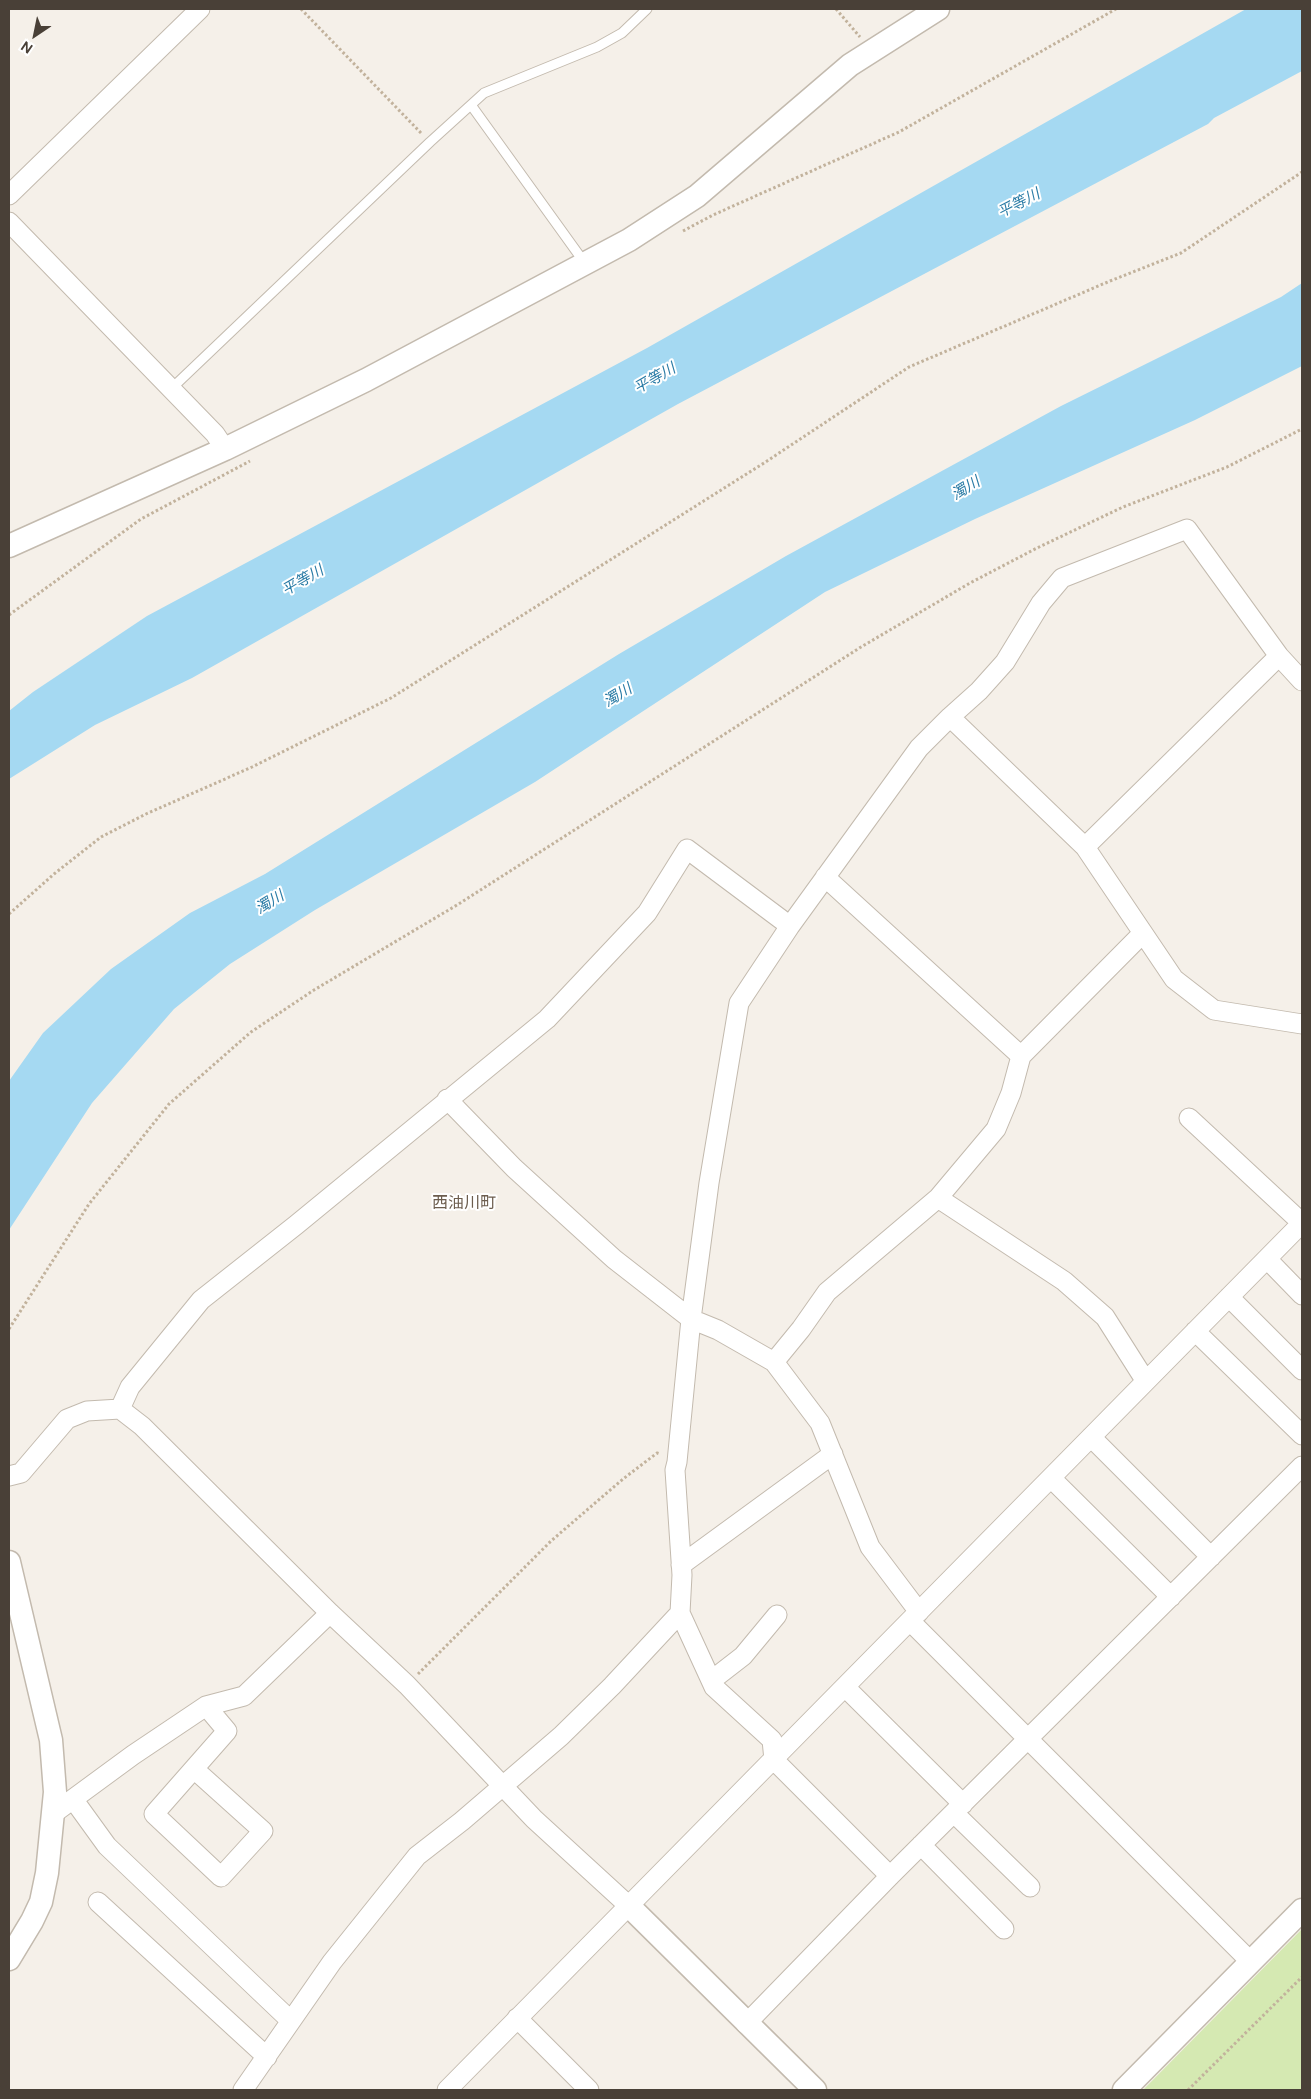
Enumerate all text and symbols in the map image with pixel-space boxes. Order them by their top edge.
north arrow [10,10,60,60]
text: N [17,37,36,58]
water label: 平等川 [995,186,1043,222]
water label: 平等川 [631,360,679,398]
water label: 濁川 [949,474,983,504]
water label: 平等川 [279,562,327,600]
water label: 濁川 [601,681,635,711]
water label: 濁川 [253,888,287,918]
district label: 西油川町 [432,1194,496,1214]

